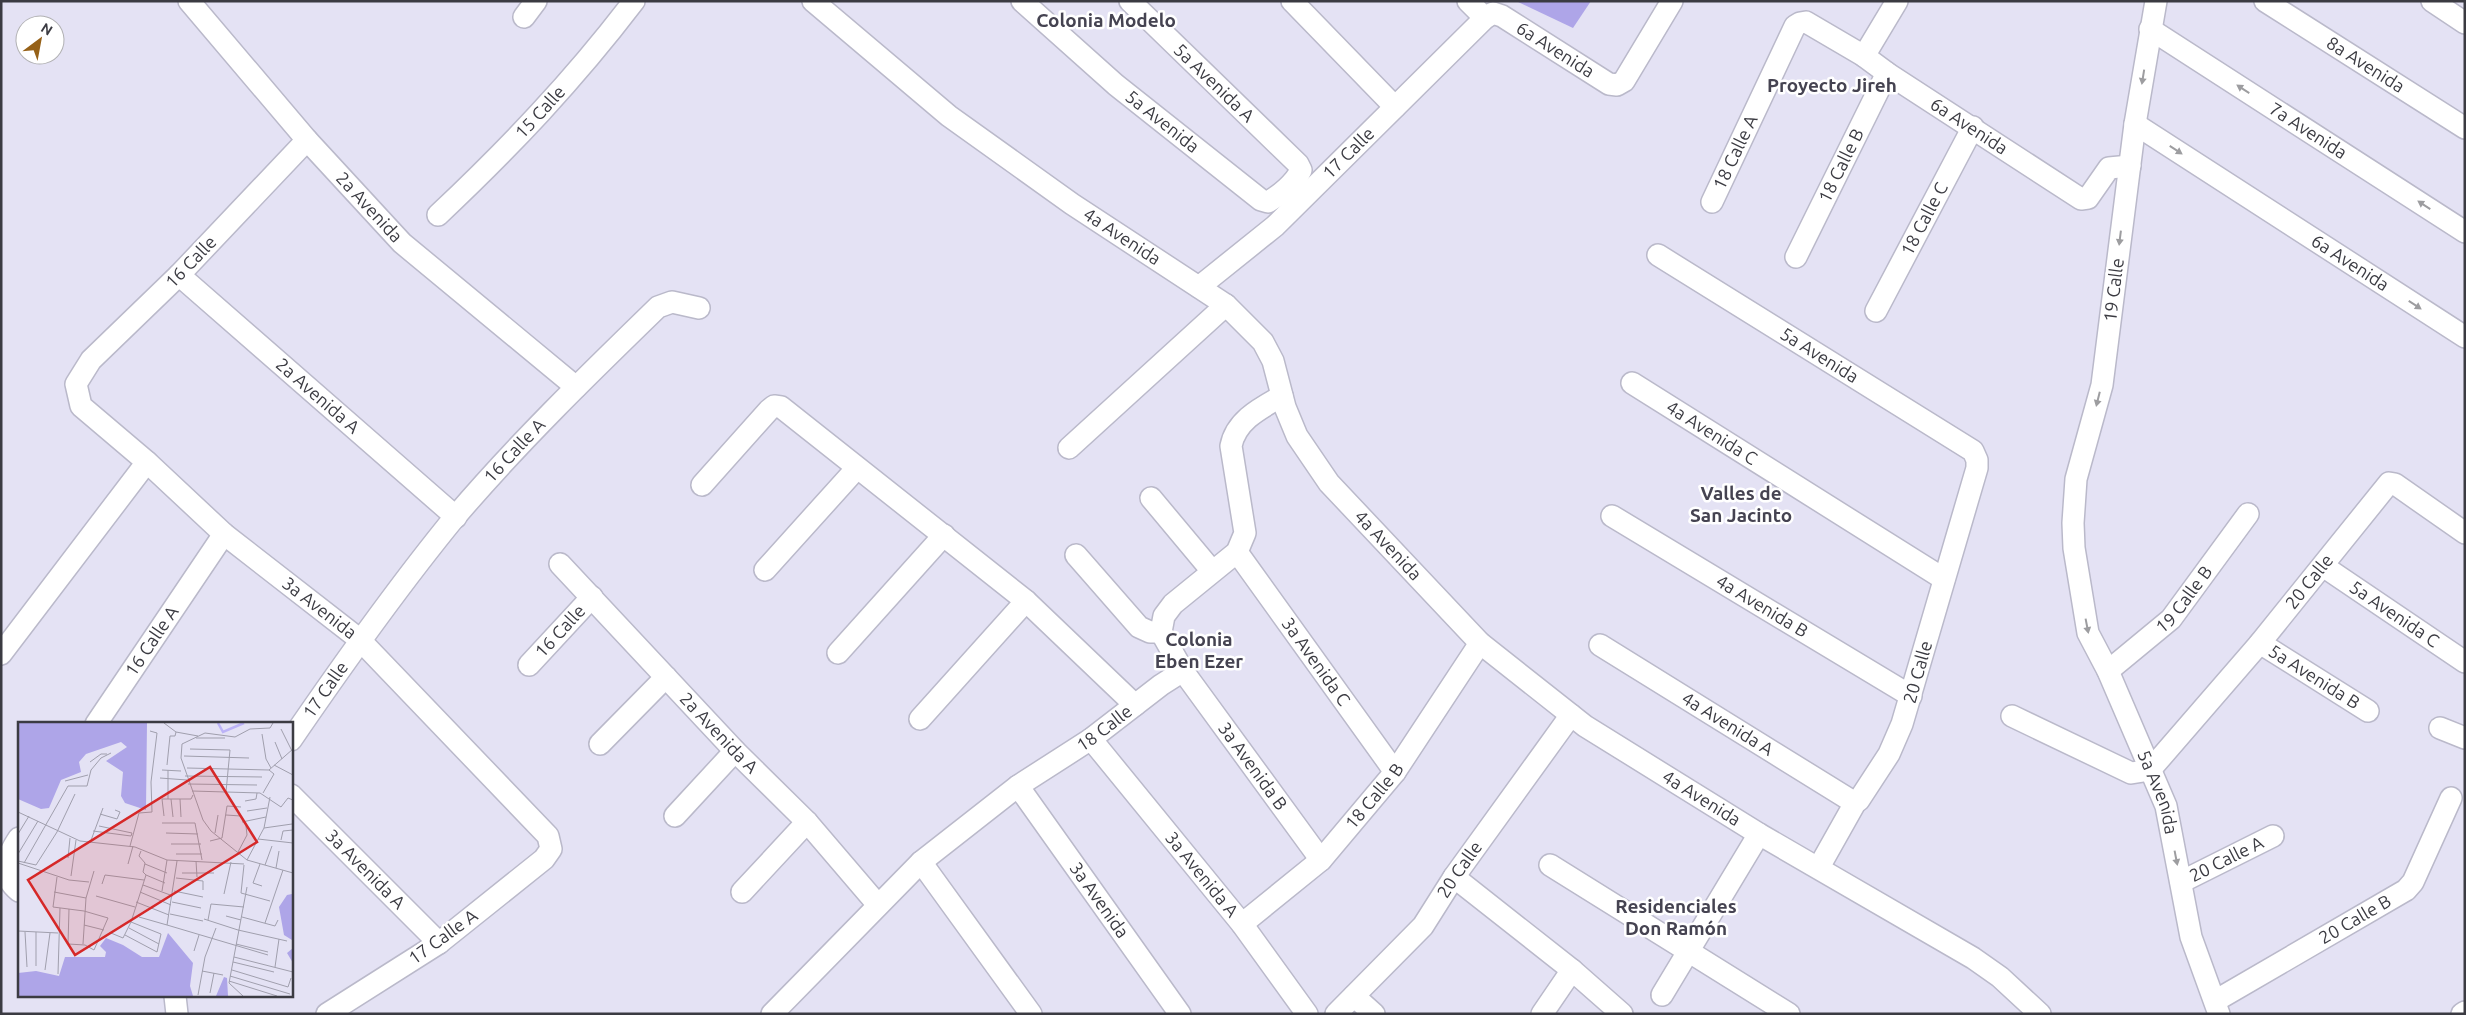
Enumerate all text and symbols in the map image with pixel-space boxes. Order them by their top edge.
district label: Colonia Modelo [1036,9,1176,31]
north arrow [15,15,65,65]
street label: 6a Avenida [1513,17,1598,81]
text: N [38,19,56,39]
street label: 8a Avenida [2323,32,2409,96]
street label: 5a Avenida A [1170,39,1259,126]
one-way arrow [2139,69,2147,85]
district label: Proyecto Jireh [1767,74,1897,96]
street label: 15 Calle [510,81,569,142]
one-way arrow [2236,84,2250,93]
street label: 5a Avenida [1122,86,1204,156]
street label: 6a Avenida [1927,93,2012,158]
street label: 7a Avenida [2266,98,2351,162]
street label: 18 Calle A [1708,111,1761,192]
street label: 17 Calle [1318,123,1378,182]
street label: 18 Calle B [1814,125,1867,205]
one-way arrow [2169,145,2182,155]
street label: 2a Avenida [333,168,407,246]
street label: 18 Calle C [1896,179,1951,258]
one-way arrow [2417,200,2430,210]
street label: 4a Avenida [1080,203,1165,268]
one-way arrow [2116,230,2124,246]
street label: 6a Avenida [2308,230,2393,294]
street label: 16 Calle [161,231,220,291]
street label: 19 Calle [2099,257,2127,323]
one-way arrow [2408,300,2422,309]
street label: 5a Avenida [1777,323,1863,386]
street label: 2a Avenida A [272,354,364,437]
one-way arrow [2094,391,2102,406]
street label: 4a Avenida C [1663,396,1761,468]
street label: 16 Calle A [479,414,549,486]
district label: Valles de San Jacinto [1690,482,1792,526]
street label: 4a Avenida [1351,506,1426,584]
street label: 20 Calle [2281,550,2337,612]
street label: 19 Calle B [2151,562,2216,636]
street label: 4a Avenida B [1713,570,1812,641]
street label: 3a Avenida [279,572,361,642]
street label: 5a Avenida C [2346,576,2443,651]
street label: 16 Calle [530,600,589,661]
street label: 16 Calle A [120,602,182,679]
street label: 3a Avenida C [1278,613,1355,709]
one-way arrow [2083,618,2091,633]
district label: Colonia Eben Ezer [1155,628,1243,672]
street label: 20 Calle [1899,638,1935,705]
street label: 5a Avenida B [2265,640,2364,712]
street label: 17 Calle [298,657,351,721]
street label: 4a Avenida A [1679,687,1778,759]
street label: 2a Avenida A [676,688,763,777]
street label: 18 Calle [1072,700,1135,755]
street label: 3a Avenida B [1215,718,1292,813]
inset map [18,722,292,998]
street label: 5a Avenida [2134,747,2182,836]
street label: 18 Calle B [1341,759,1407,833]
street label: 4a Avenida [1659,766,1745,829]
street label: 3a Avenida A [322,825,410,913]
street label: 3a Avenida A [1162,827,1243,921]
street label: 20 Calle A [2186,831,2267,885]
street label: 20 Calle [1433,837,1486,901]
one-way arrow [2172,850,2180,865]
street label: 3a Avenida [1066,858,1134,941]
street label: 20 Calle B [2315,890,2394,947]
district label: Residenciales Don Ramón [1615,895,1737,939]
street label: 17 Calle A [404,904,481,968]

